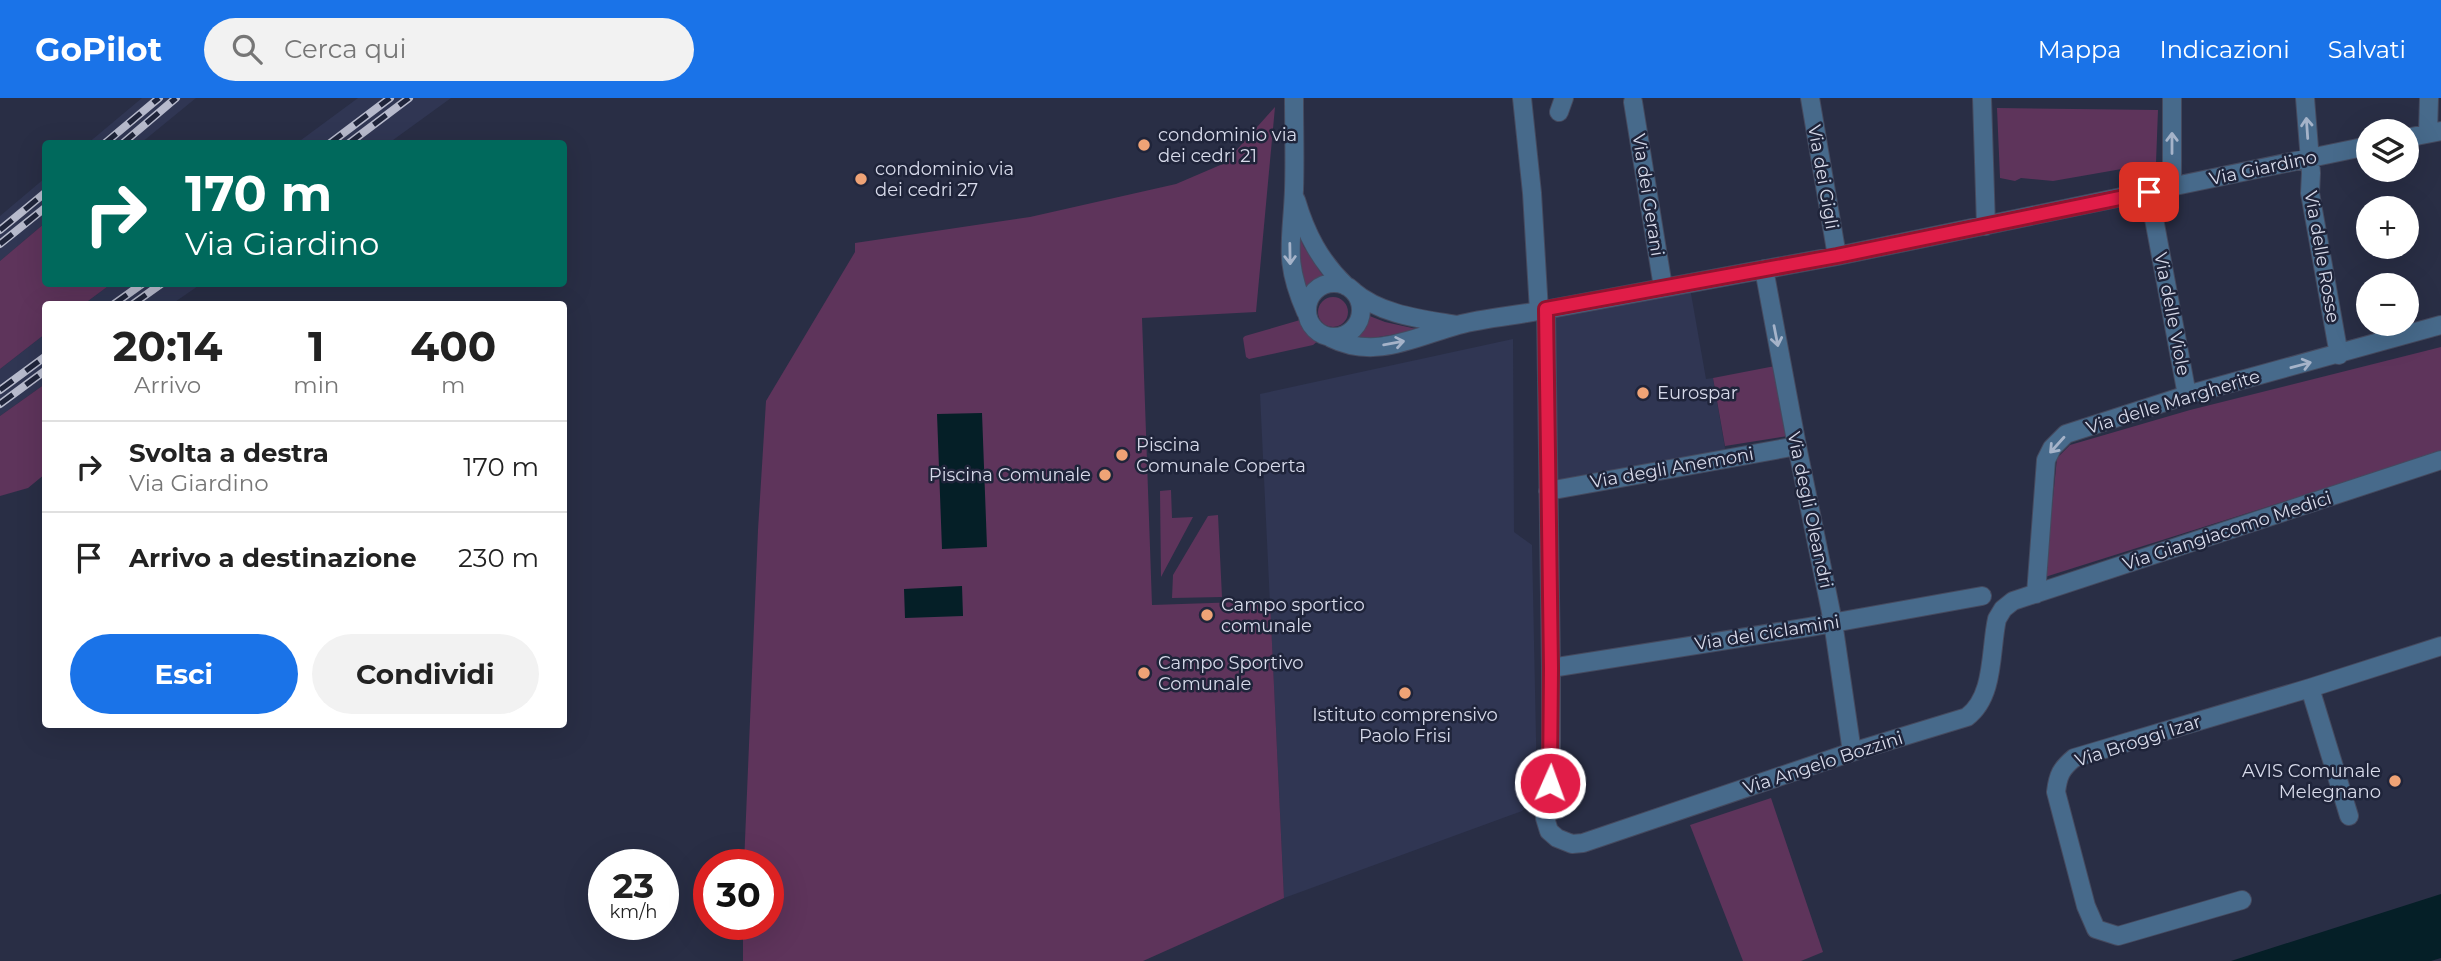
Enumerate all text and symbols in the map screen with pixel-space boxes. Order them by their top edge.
search box [204,18,694,81]
text: GoPilot [35,29,162,69]
icon: search [228,30,266,68]
text: Cerca qui [284,33,407,65]
text: Mappa [2038,35,2121,64]
text: Indicazioni [2159,35,2290,64]
text: Salvati [2328,35,2406,64]
one-way arrow [2300,118,2313,140]
map controls [2356,119,2419,336]
button: layers [2356,119,2419,182]
street label: Via dei Gigli [1803,123,1843,231]
place label: condominio via dei cedri 21 [1158,124,1297,167]
one-way arrow [2165,131,2179,154]
street label: Via dei Gerani [1627,132,1669,258]
marker: condominio via dei cedri 21 [1136,137,1152,153]
street label: Via Giardino [2207,146,2319,190]
place label: condominio via dei cedri 27 [875,158,1014,201]
pin [2119,162,2179,222]
text: 170 m [185,164,332,223]
icon: right [70,168,161,259]
marker: condominio via dei cedri 27 [853,171,869,187]
icon: arrive [2130,173,2168,211]
street label: Via delle Rosse [2300,189,2344,325]
button: + [2356,196,2419,259]
text: Via Giardino [185,224,379,263]
one-way arrow [1283,242,1297,265]
street label: Via delle Viole [2149,251,2195,378]
button: − [2356,273,2419,336]
text: 20:14 [113,320,223,372]
text: 1 [308,320,325,372]
text: 400 [410,320,496,372]
one-way arrow [1770,324,1783,347]
one-way arrow [1382,336,1405,349]
one-way arrow [2289,358,2312,371]
street label: Via delle Margherite [2083,365,2263,439]
text: Arrivo [134,371,201,399]
text: min [293,371,339,399]
text: m [441,371,465,399]
place label: Eurospar [1657,382,1738,404]
marker: Eurospar [1635,385,1651,401]
street label: Via degli Oleandri [1783,430,1837,590]
place label: Piscina Comunale Coperta [1136,434,1306,477]
one-way arrow [2049,436,2065,454]
text: Svolta a destra [129,437,329,469]
street label: Via degli Anemoni [1589,443,1755,493]
marker: Piscina Comunale Coperta [1114,447,1130,463]
icon: right [70,448,108,486]
text: 170 m [463,451,539,483]
place label: Piscina Comunale [929,464,1091,486]
marker: Piscina Comunale [1097,467,1113,483]
text: Via Giardino [129,469,269,497]
street label: Via Giangiacomo Medici [2120,487,2334,575]
icon: arrive [70,539,108,577]
text: Arrivo a destinazione [129,542,417,574]
text: 230 m [458,542,539,574]
place label: Campo sportico comunale [1221,594,1365,637]
marker: Campo sportico comunale [1199,607,1215,623]
street label: Via dei ciclamini [1693,611,1841,655]
button: Esci [70,634,298,714]
button: Condividi [312,634,539,714]
place label: Campo Sportivo Comunale [1158,652,1304,695]
marker: Campo Sportivo Comunale [1136,665,1152,681]
marker: Istituto comprensivo Paolo Frisi [1397,685,1413,701]
place label: Istituto comprensivo Paolo Frisi [1312,704,1498,747]
street label: Via Broggi Izar [2072,710,2204,772]
street label: Via Angelo Bozzini [1740,727,1906,799]
position arrow [1513,746,1587,820]
place label: AVIS Comunale Melegnano [2242,760,2381,803]
marker: AVIS Comunale Melegnano [2387,773,2403,789]
speed limit sign: 30 [693,849,784,940]
text: 23 [613,864,654,907]
text: km/h [609,901,658,923]

